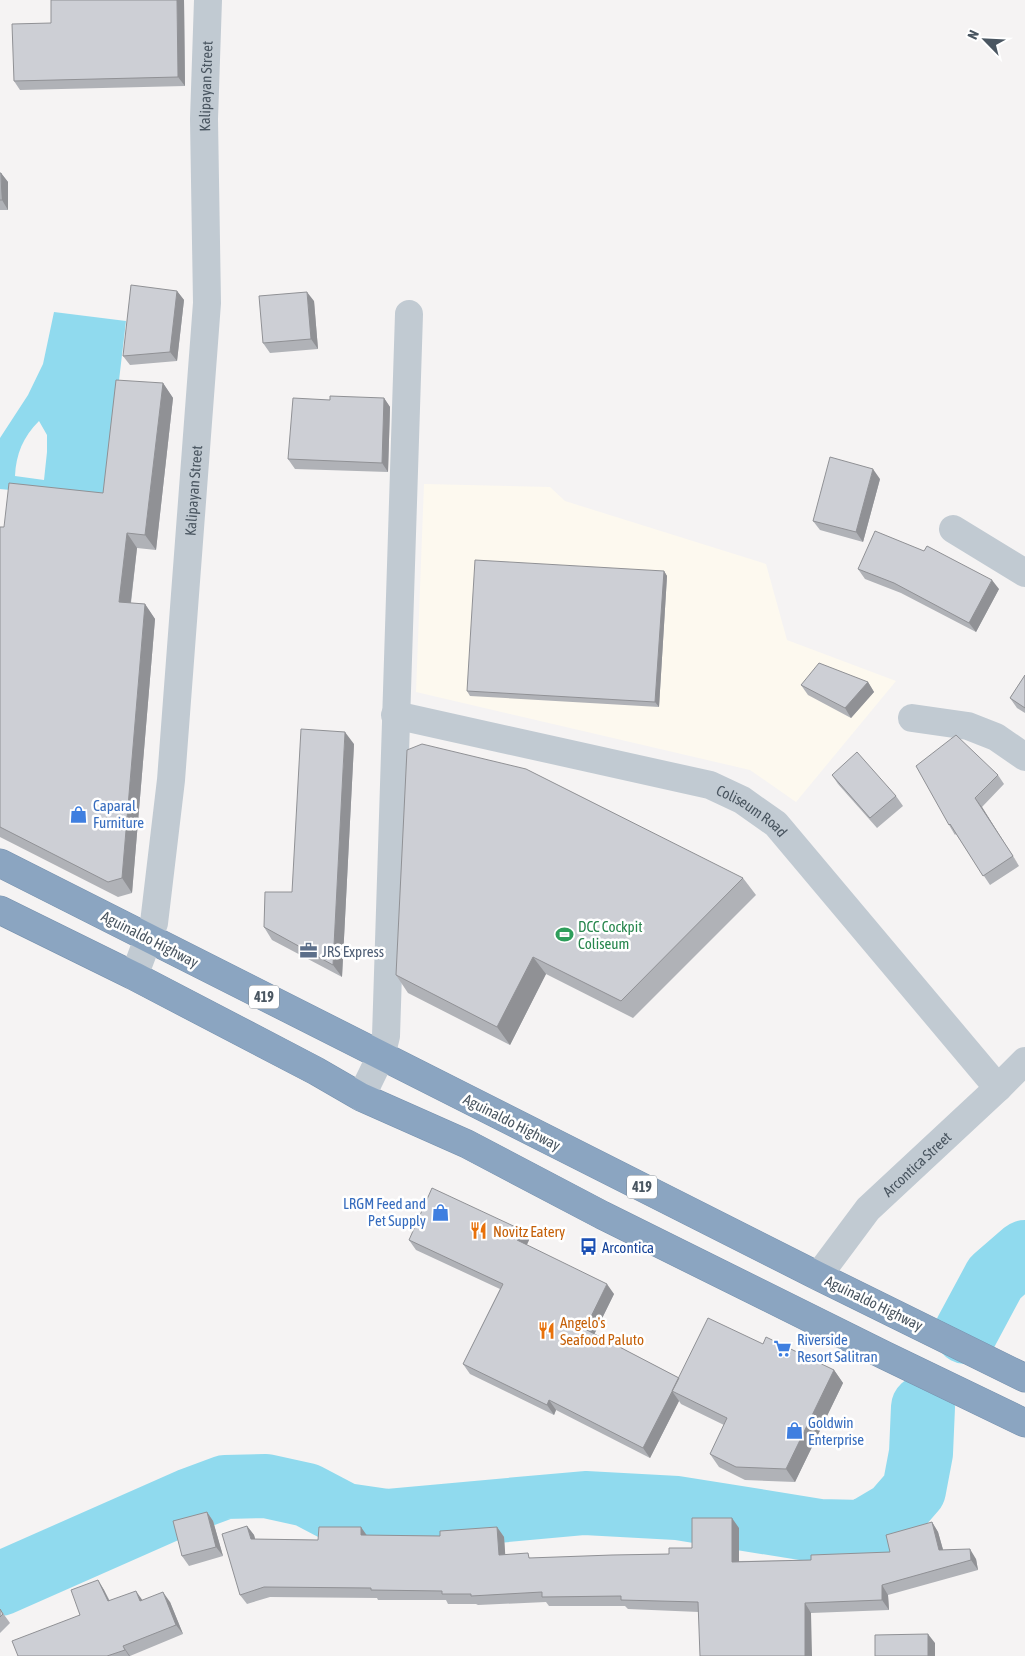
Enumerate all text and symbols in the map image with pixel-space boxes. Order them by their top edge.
north arrow [960,15,1010,65]
text: N [964,28,982,42]
street label: Kalipayan Street [195,40,215,132]
street label: Kalipayan Street [181,445,205,536]
street label: Coliseum Road [714,781,791,840]
place label: Caparal Furniture [93,797,144,831]
shop icon: Caparal Furniture [69,804,89,824]
street label: Aguinaldo Highway [99,907,201,971]
place label: DCC Cockpit Coliseum [578,918,643,952]
sports icon: DCC Cockpit Coliseum [554,925,574,945]
office icon: JRS Express [298,941,318,961]
place label: JRS Express [322,943,384,960]
road number: 419 [249,986,279,1009]
street label: Aguinaldo Highway [461,1090,563,1154]
street label: Arcontica Street [879,1128,954,1200]
road number: 419 [627,1176,657,1198]
place label: LRGM Feed and Pet Supply [343,1195,426,1229]
shop icon: LRGM Feed and Pet Supply [430,1202,450,1222]
restaurant icon: Novitz Eatery [469,1221,489,1241]
place label: Novitz Eatery [493,1223,565,1240]
bus stop icon: Arcontica [578,1237,598,1257]
place label: Arcontica [602,1239,654,1256]
street label: Aguinaldo Highway [822,1272,926,1334]
place label: Angelo's Seafood Paluto [560,1314,644,1348]
restaurant icon: Angelo's Seafood Paluto [536,1321,556,1341]
place label: Riverside Resort Salitran [797,1331,878,1365]
supermarket icon: Riverside Resort Salitran [773,1338,793,1358]
place label: Goldwin Enterprise [808,1414,864,1448]
shop icon: Goldwin Enterprise [784,1421,804,1441]

